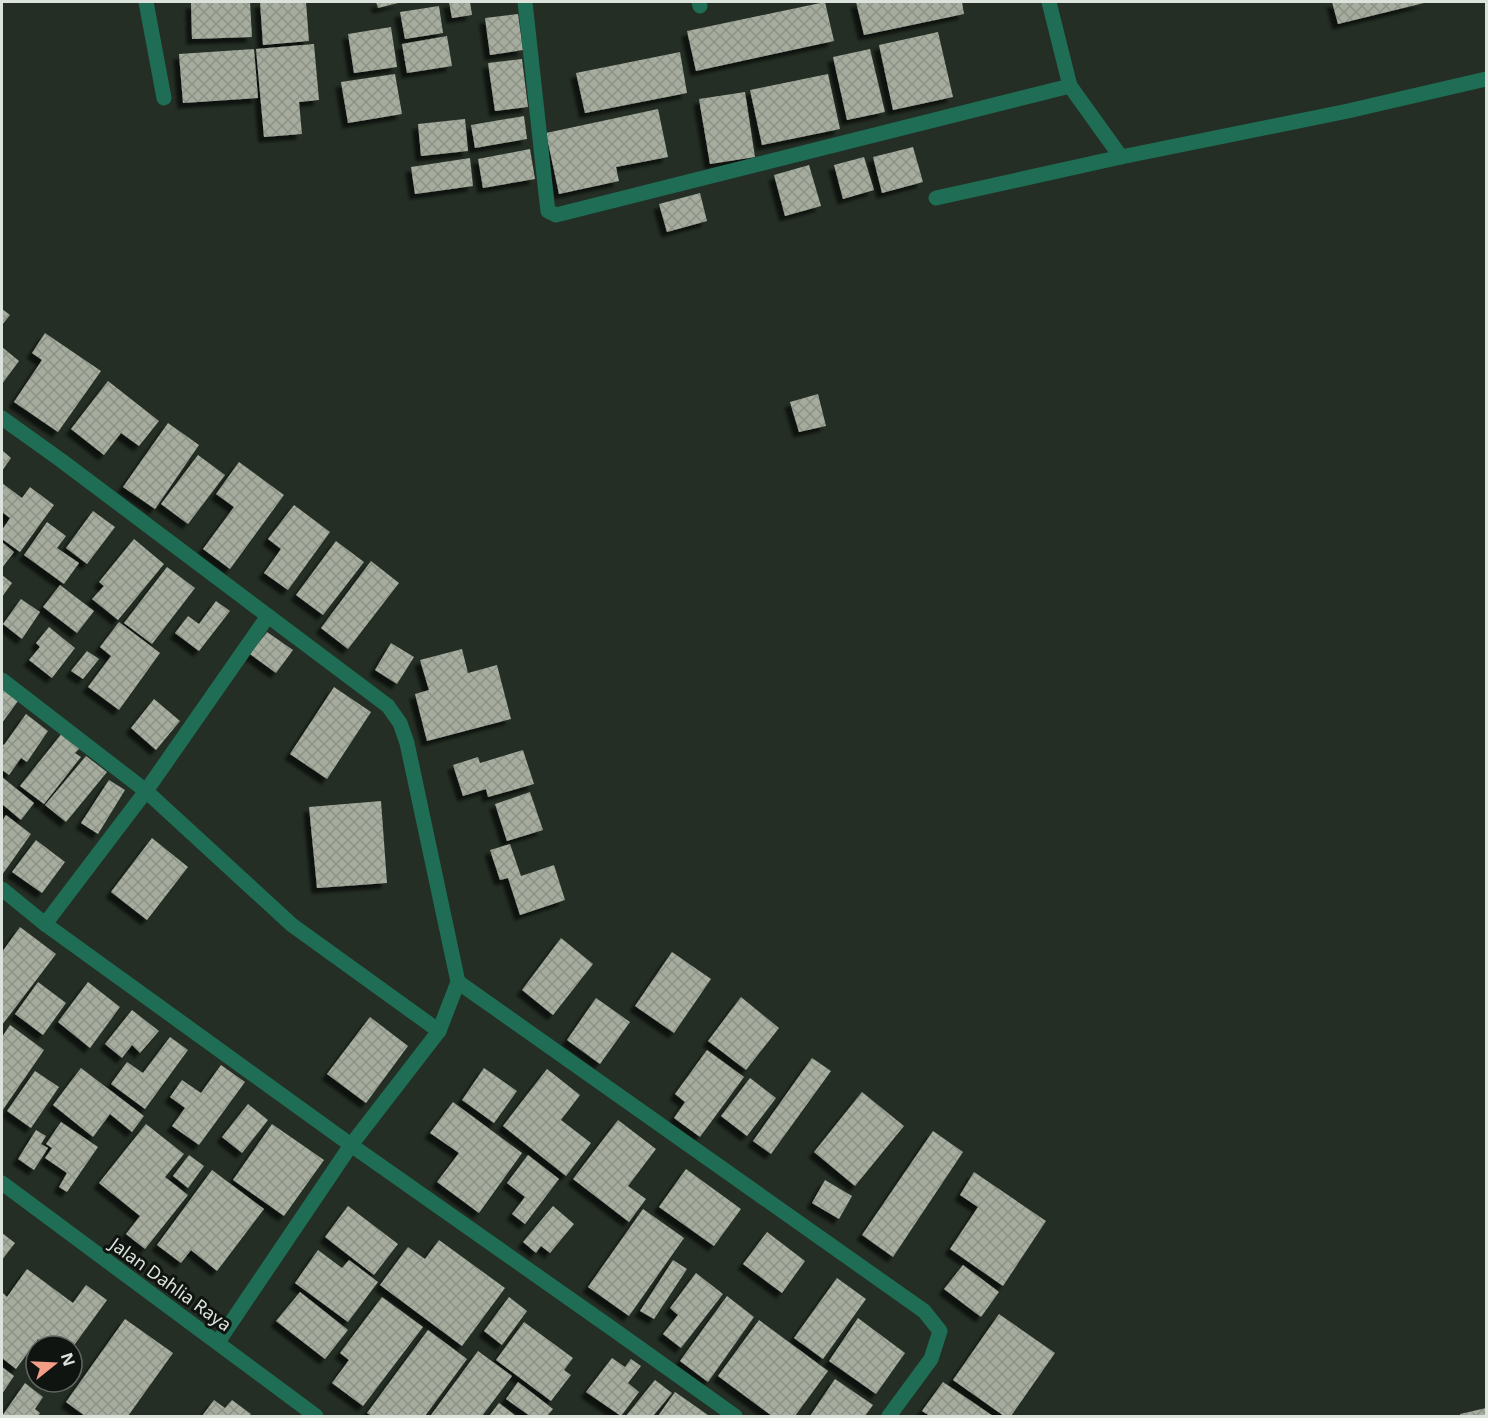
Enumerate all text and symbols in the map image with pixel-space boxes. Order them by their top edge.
street label: Jalan Dahlia Raya [104,1231,237,1336]
north arrow [24,1334,84,1394]
text: N [56,1350,81,1369]

